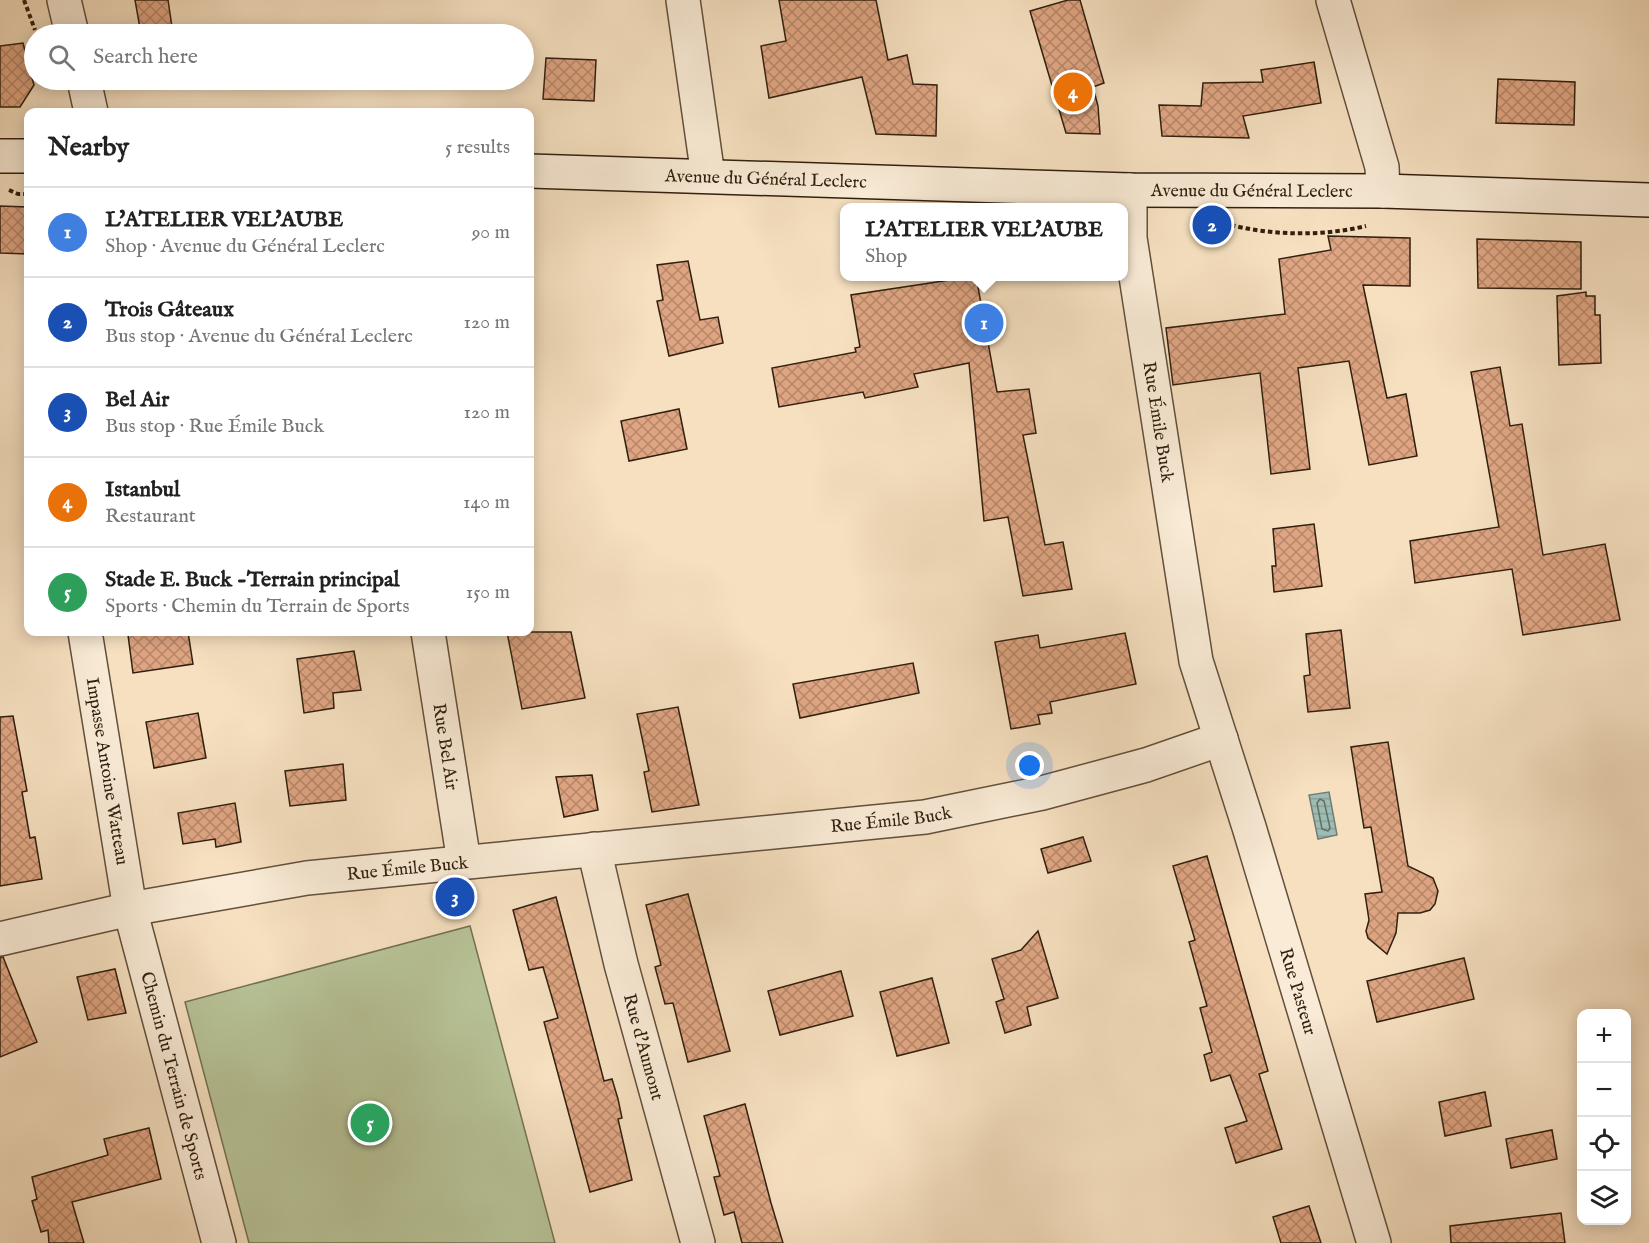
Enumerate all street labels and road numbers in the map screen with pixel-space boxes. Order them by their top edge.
street label: Avenue du Général Leclerc [664,165,867,195]
street label: Avenue du Général Leclerc [1150,180,1353,204]
street label: Rue Émile Buck [1136,360,1178,484]
street label: Impasse Antoine Watteau [80,676,133,867]
street label: Rue Bel Air [426,702,463,792]
street label: Rue Émile Buck [829,802,954,839]
street label: Rue Émile Buck [346,852,470,887]
street label: Rue Pasteur [1273,945,1321,1039]
street label: Chemin du Terrain de Sports [134,969,212,1183]
street label: Rue d'Aumont [617,991,668,1103]

